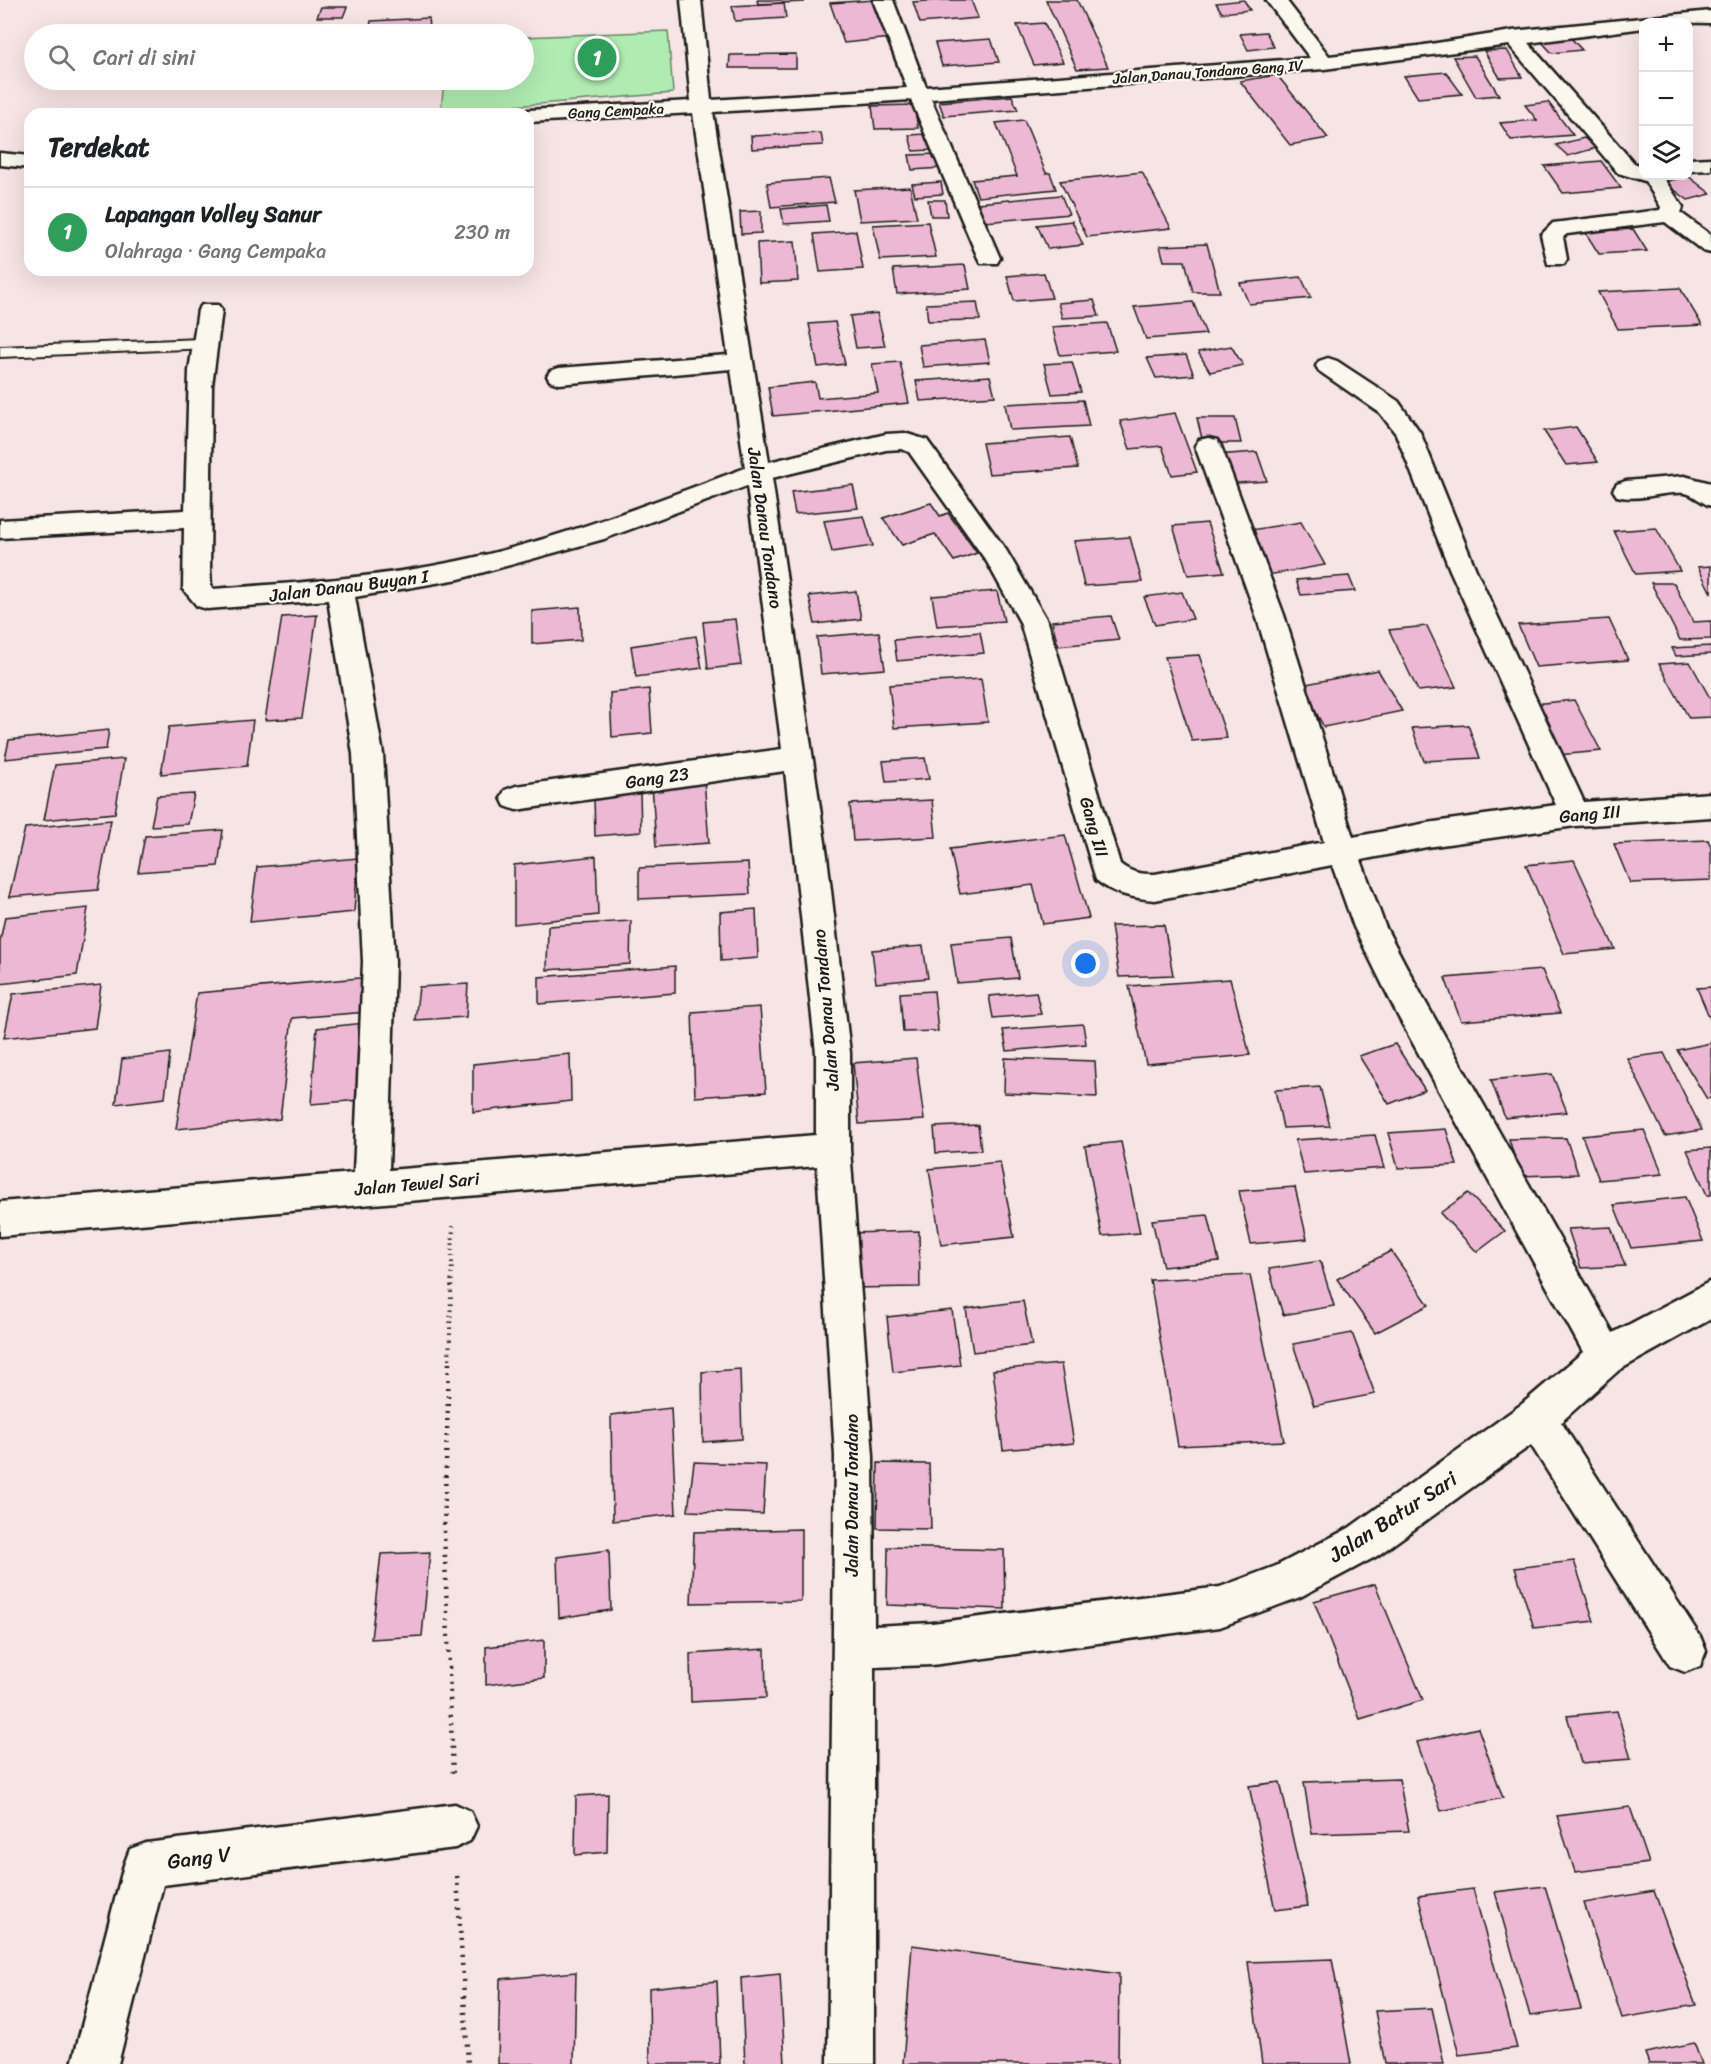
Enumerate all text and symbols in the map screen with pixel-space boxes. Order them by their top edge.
map controls [1639,18,1693,180]
button: + [1639,18,1693,72]
search box [24,24,534,90]
pin: 1 [578,36,616,80]
text: Cari di sini [93,38,195,77]
icon: search [45,41,78,74]
street label: Jalan Danau Tondano Gang IV [1111,52,1305,92]
button: − [1639,72,1693,126]
street label: Gang Cempaka [567,95,665,126]
text: Terdekat [48,124,149,170]
button: layers [1639,126,1693,180]
text: Lapangan Volley Sanur [105,195,321,234]
text: 1 [63,215,72,250]
text: 230 m [454,215,510,250]
text: Olahraga · Gang Cempaka [105,234,326,269]
street label: Jalan Danau Tondano [738,444,792,611]
street label: Jalan Danau Buyan I [267,560,432,612]
street label: Gang 23 [623,758,691,798]
street label: Gang III [1070,793,1118,862]
street label: Gang III [1558,795,1623,833]
street label: Jalan Danau Tondano [803,928,849,1093]
your location [1071,949,1100,978]
street label: Jalan Tewel Sari [352,1163,482,1205]
street label: Jalan Danau Tondano [836,1414,868,1577]
street label: Jalan Batur Sari [1320,1460,1466,1574]
street label: Gang V [165,1835,234,1881]

